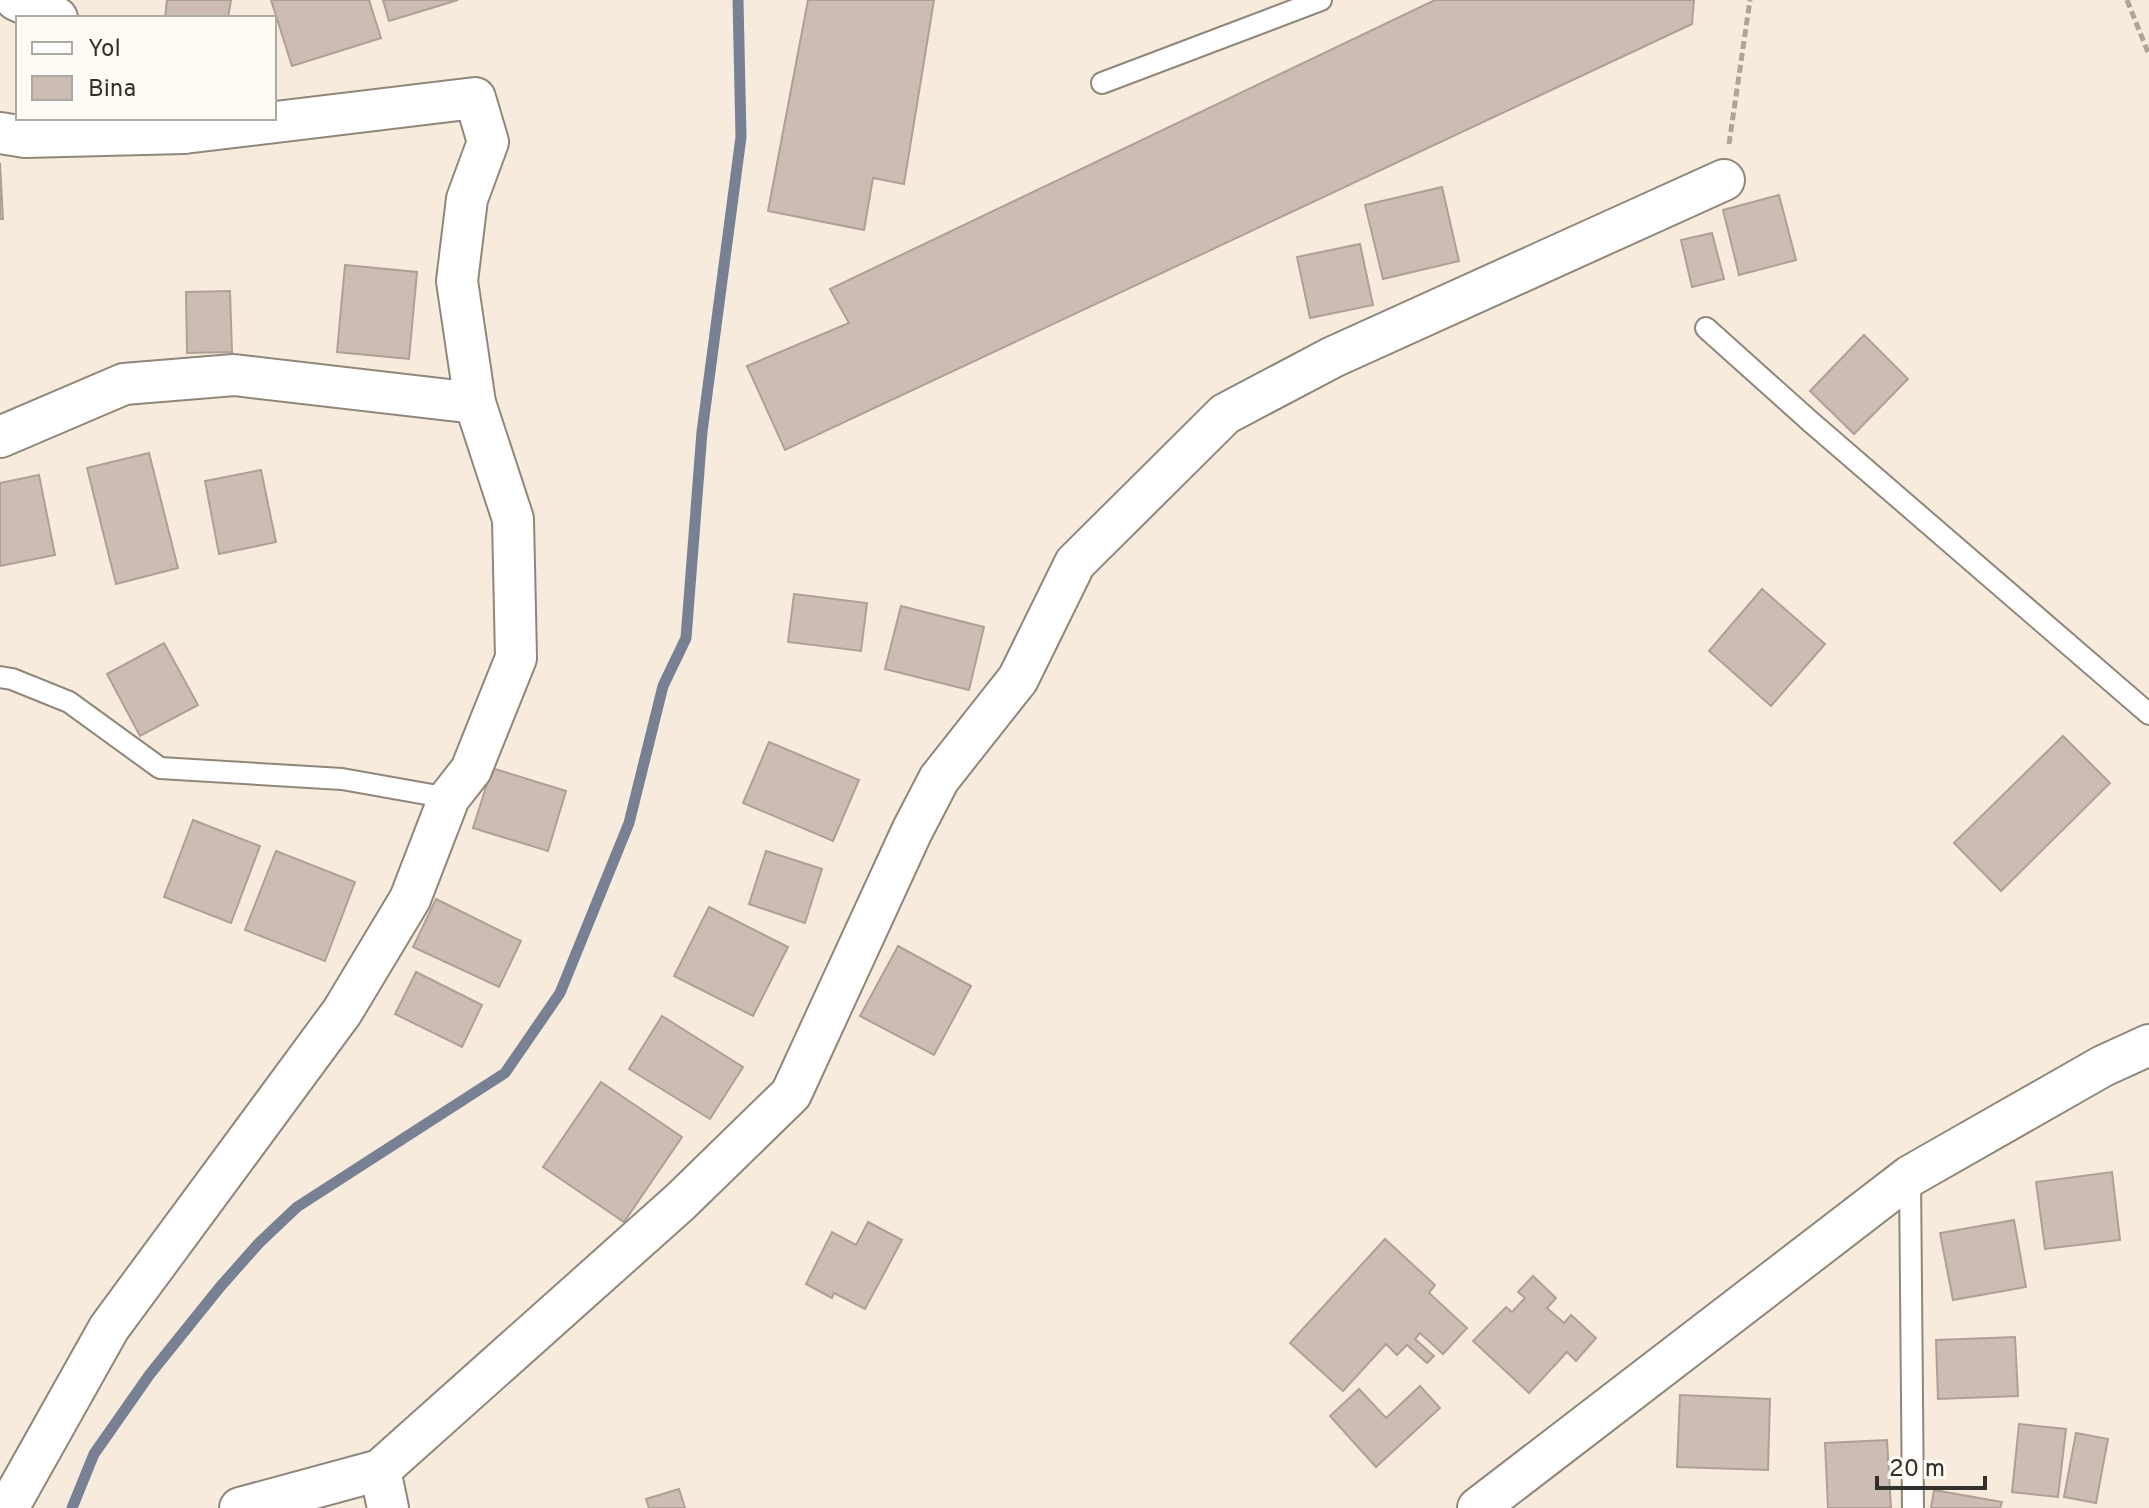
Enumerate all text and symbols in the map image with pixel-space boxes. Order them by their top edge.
legend [16,16,276,120]
text: Yol [88,35,121,65]
text: Bina [88,75,136,105]
scale bar [1877,1440,1985,1490]
text: 20 m [1889,1455,1945,1485]

